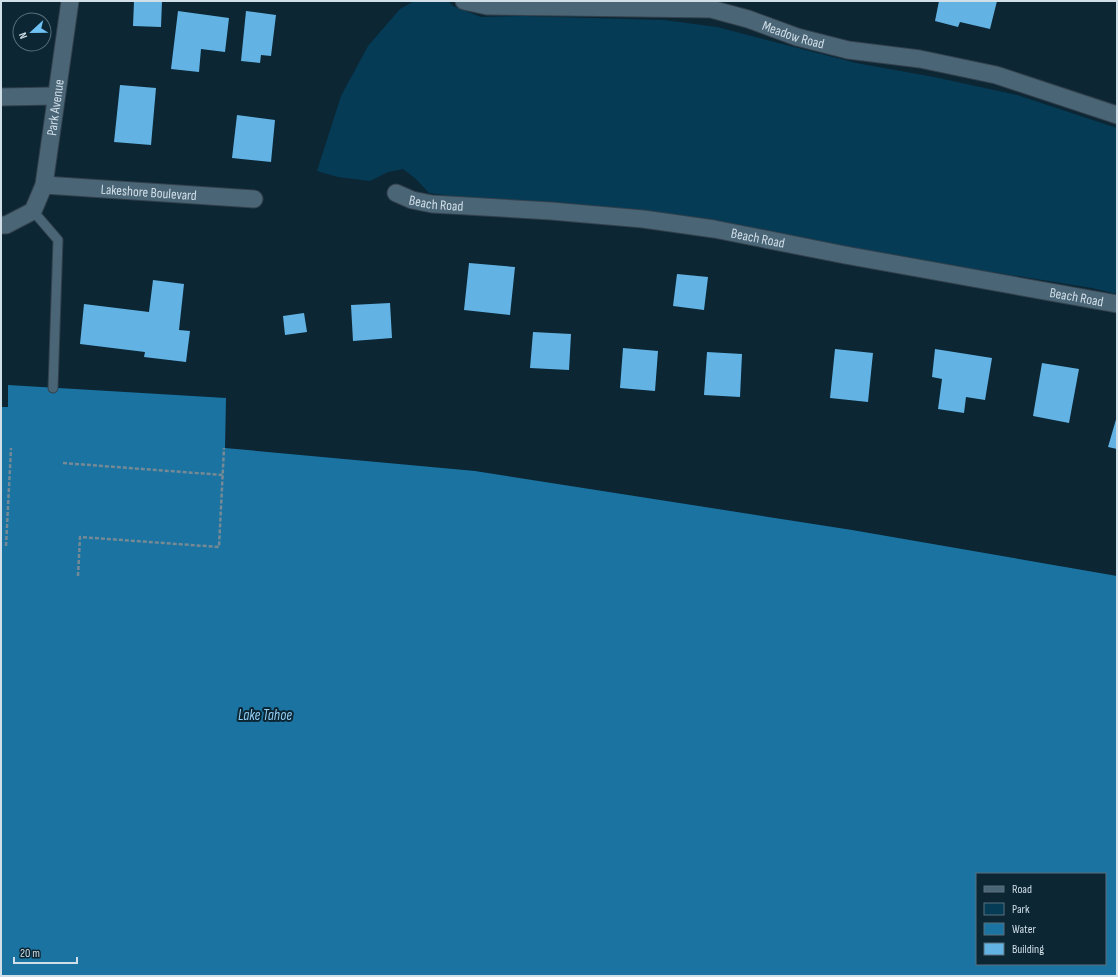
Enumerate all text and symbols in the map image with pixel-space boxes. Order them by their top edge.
north arrow [12,12,52,52]
street label: Meadow Road [760,17,826,52]
text: N [16,30,30,41]
street label: Park Avenue [43,78,67,137]
street label: Lakeshore Boulevard [100,180,197,204]
street label: Beach Road [408,191,464,214]
street label: Beach Road [730,224,787,251]
street label: Beach Road [1048,284,1105,310]
water label: Lake Tahoe [238,706,292,725]
legend [976,873,1106,965]
text: Road [1012,882,1032,897]
text: Park [1012,902,1030,917]
text: Water [1012,922,1036,937]
scale bar [14,939,77,965]
text: Building [1012,942,1044,957]
text: 20 m [20,946,40,961]

